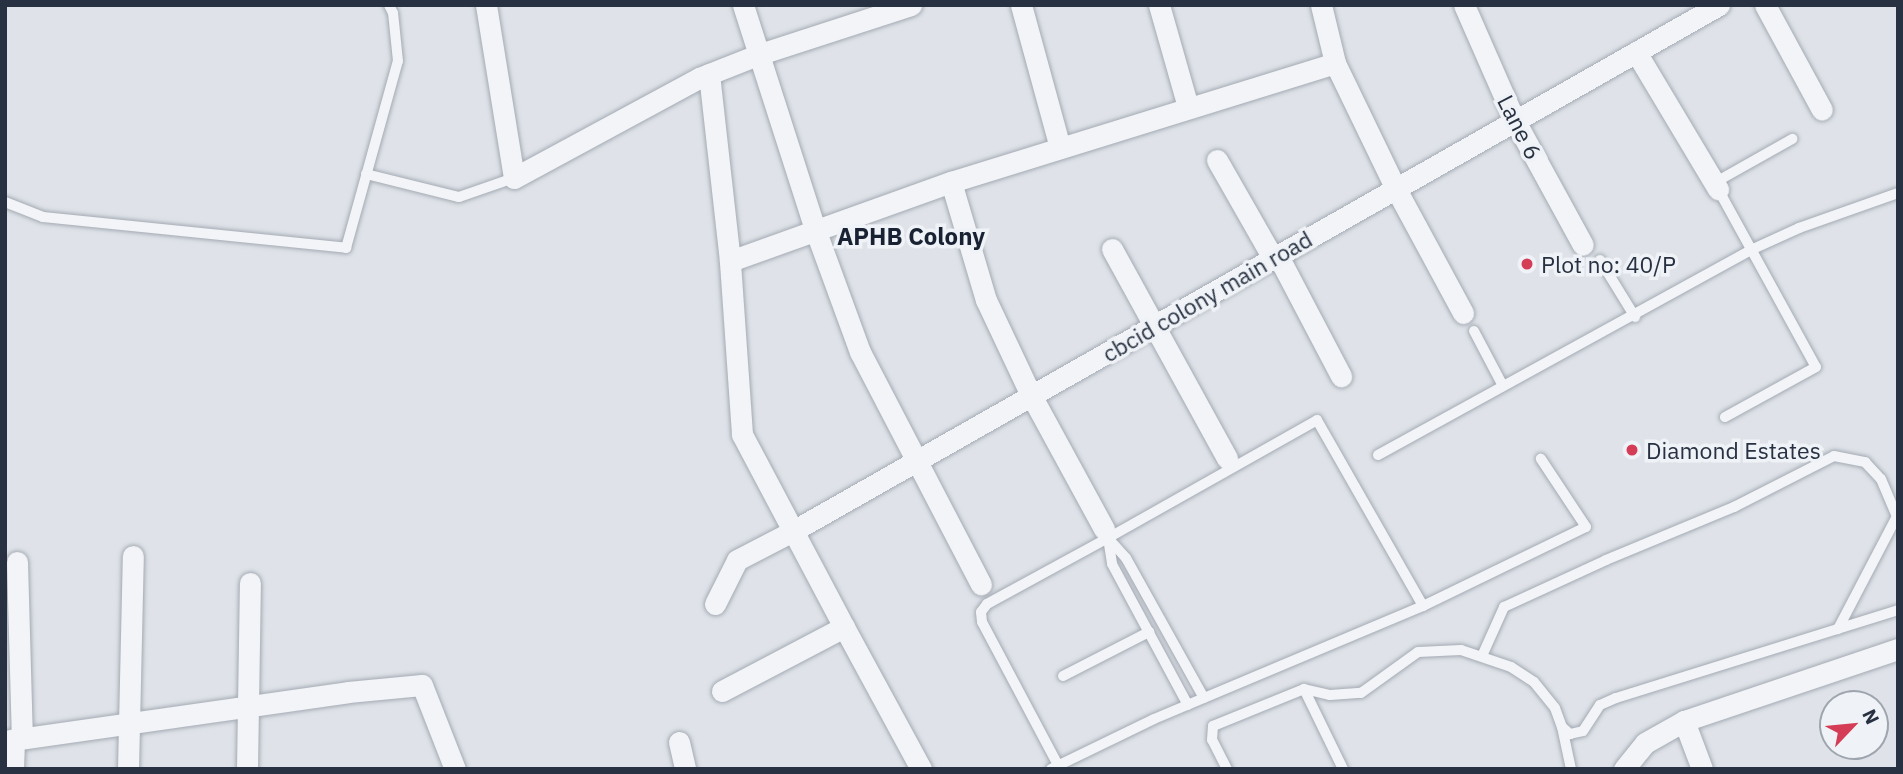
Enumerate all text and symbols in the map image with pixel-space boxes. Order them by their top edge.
street label: Lane 6 [1492,90,1548,164]
district label: APHB Colony [837,223,985,251]
street label: cbcid colony main road [1097,225,1317,367]
place label: Plot no: 40/P [1541,250,1676,278]
marker: Plot no: 40/P [1519,256,1535,272]
place label: Diamond Estates [1646,436,1821,464]
marker: Diamond Estates [1624,442,1640,458]
north arrow [1819,690,1889,760]
text: N [1857,705,1885,728]

